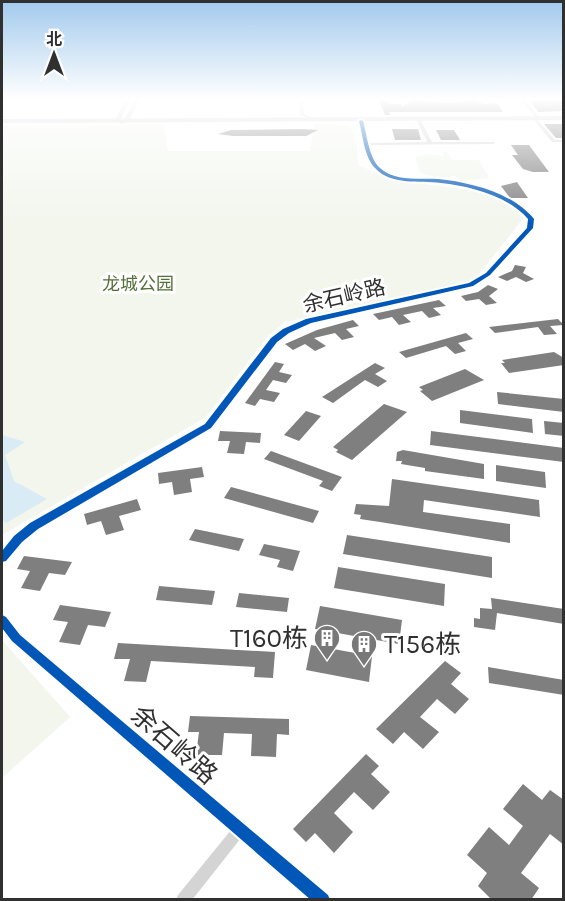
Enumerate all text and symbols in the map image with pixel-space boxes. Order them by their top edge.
north arrow [24,24,84,84]
text: 北 [46,30,62,49]
park label: 龙城公园 [102,273,174,295]
street label: 余石岭路 [300,275,388,317]
place label: T160栋 [230,623,308,654]
building icon: T160栋 [312,623,342,661]
building icon: T156栋 [349,629,379,667]
place label: T156栋 [384,629,461,660]
street label: 余石岭路 [125,699,223,791]

